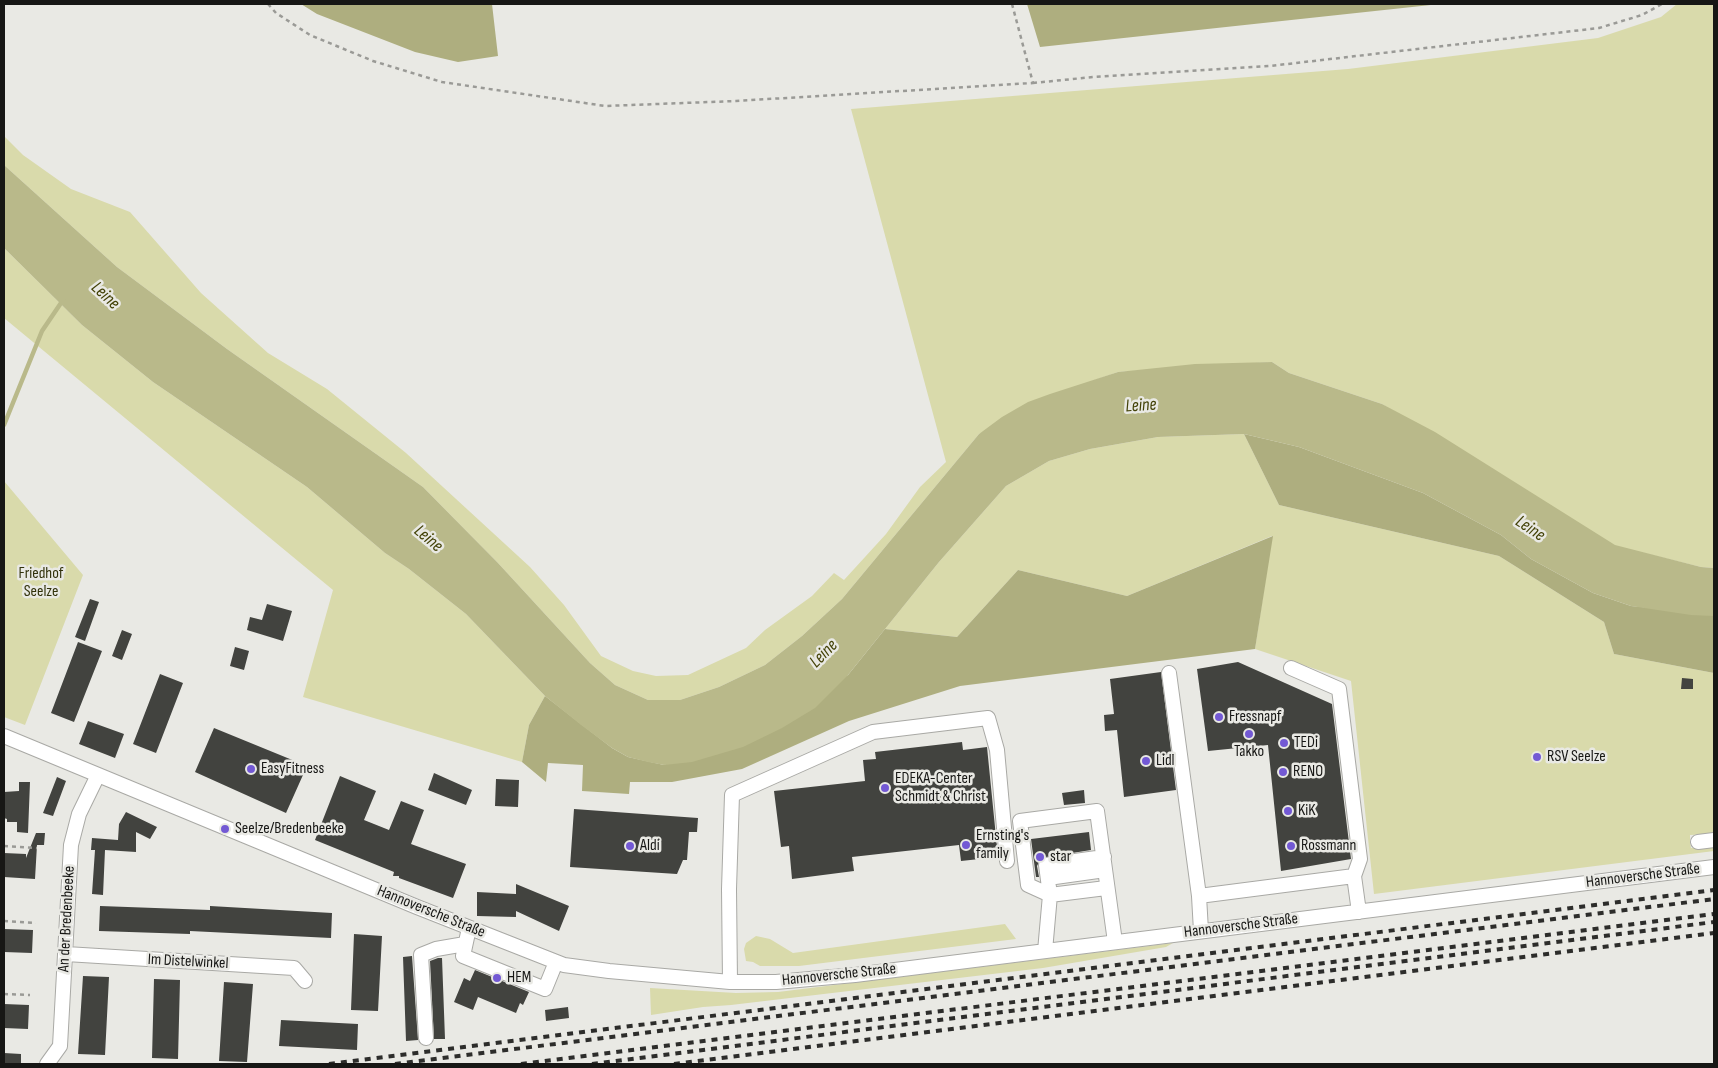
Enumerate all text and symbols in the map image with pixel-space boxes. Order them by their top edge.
water label: Leine [86,277,124,315]
water label: Leine [1125,394,1157,418]
water label: Leine [1511,511,1549,547]
water label: Leine [409,521,447,557]
park label: Friedhof Seelze [19,564,63,602]
water label: Leine [805,635,843,673]
place label: Fressnapf [1229,707,1281,727]
marker: Fressnapf [1213,711,1225,723]
marker: Takko [1243,728,1255,740]
place label: TEDi [1294,733,1318,753]
marker: TEDi [1278,737,1290,749]
place label: Takko [1234,742,1264,762]
place label: RSV Seelze [1547,747,1606,767]
place label: Lidl [1156,751,1175,771]
marker: RSV Seelze [1531,751,1543,763]
marker: Lidl [1140,755,1152,767]
place label: EasyFitness [261,759,324,779]
place label: RENO [1293,762,1323,782]
marker: EasyFitness [245,763,257,775]
marker: RENO [1277,766,1289,778]
place label: EDEKA-Center Schmidt & Christ [895,769,986,807]
marker: EDEKA-Center Schmidt & Christ [879,782,891,794]
place label: KiK [1298,801,1316,821]
marker: KiK [1282,805,1294,817]
place label: Seelze/Bredenbeeke [235,819,344,839]
marker: Seelze/Bredenbeeke [219,823,231,835]
place label: Ernsting's family [976,826,1029,864]
place label: Aldi [640,836,660,856]
place label: Rossmann [1301,836,1356,856]
marker: Ernsting's family [960,839,972,851]
marker: Aldi [624,840,636,852]
marker: Rossmann [1285,840,1297,852]
place label: star [1050,847,1071,867]
marker: star [1034,851,1046,863]
street label: Hannoversche Straße [1585,859,1701,893]
street label: An der Bredenbeeke [55,865,79,973]
street label: Hannoversche Straße [374,882,488,942]
street label: Hannoversche Straße [1183,909,1299,943]
street label: Im Distelwinkel [147,950,229,974]
street label: Hannoversche Straße [781,959,897,991]
place label: HEM [507,968,531,988]
marker: HEM [491,972,503,984]

